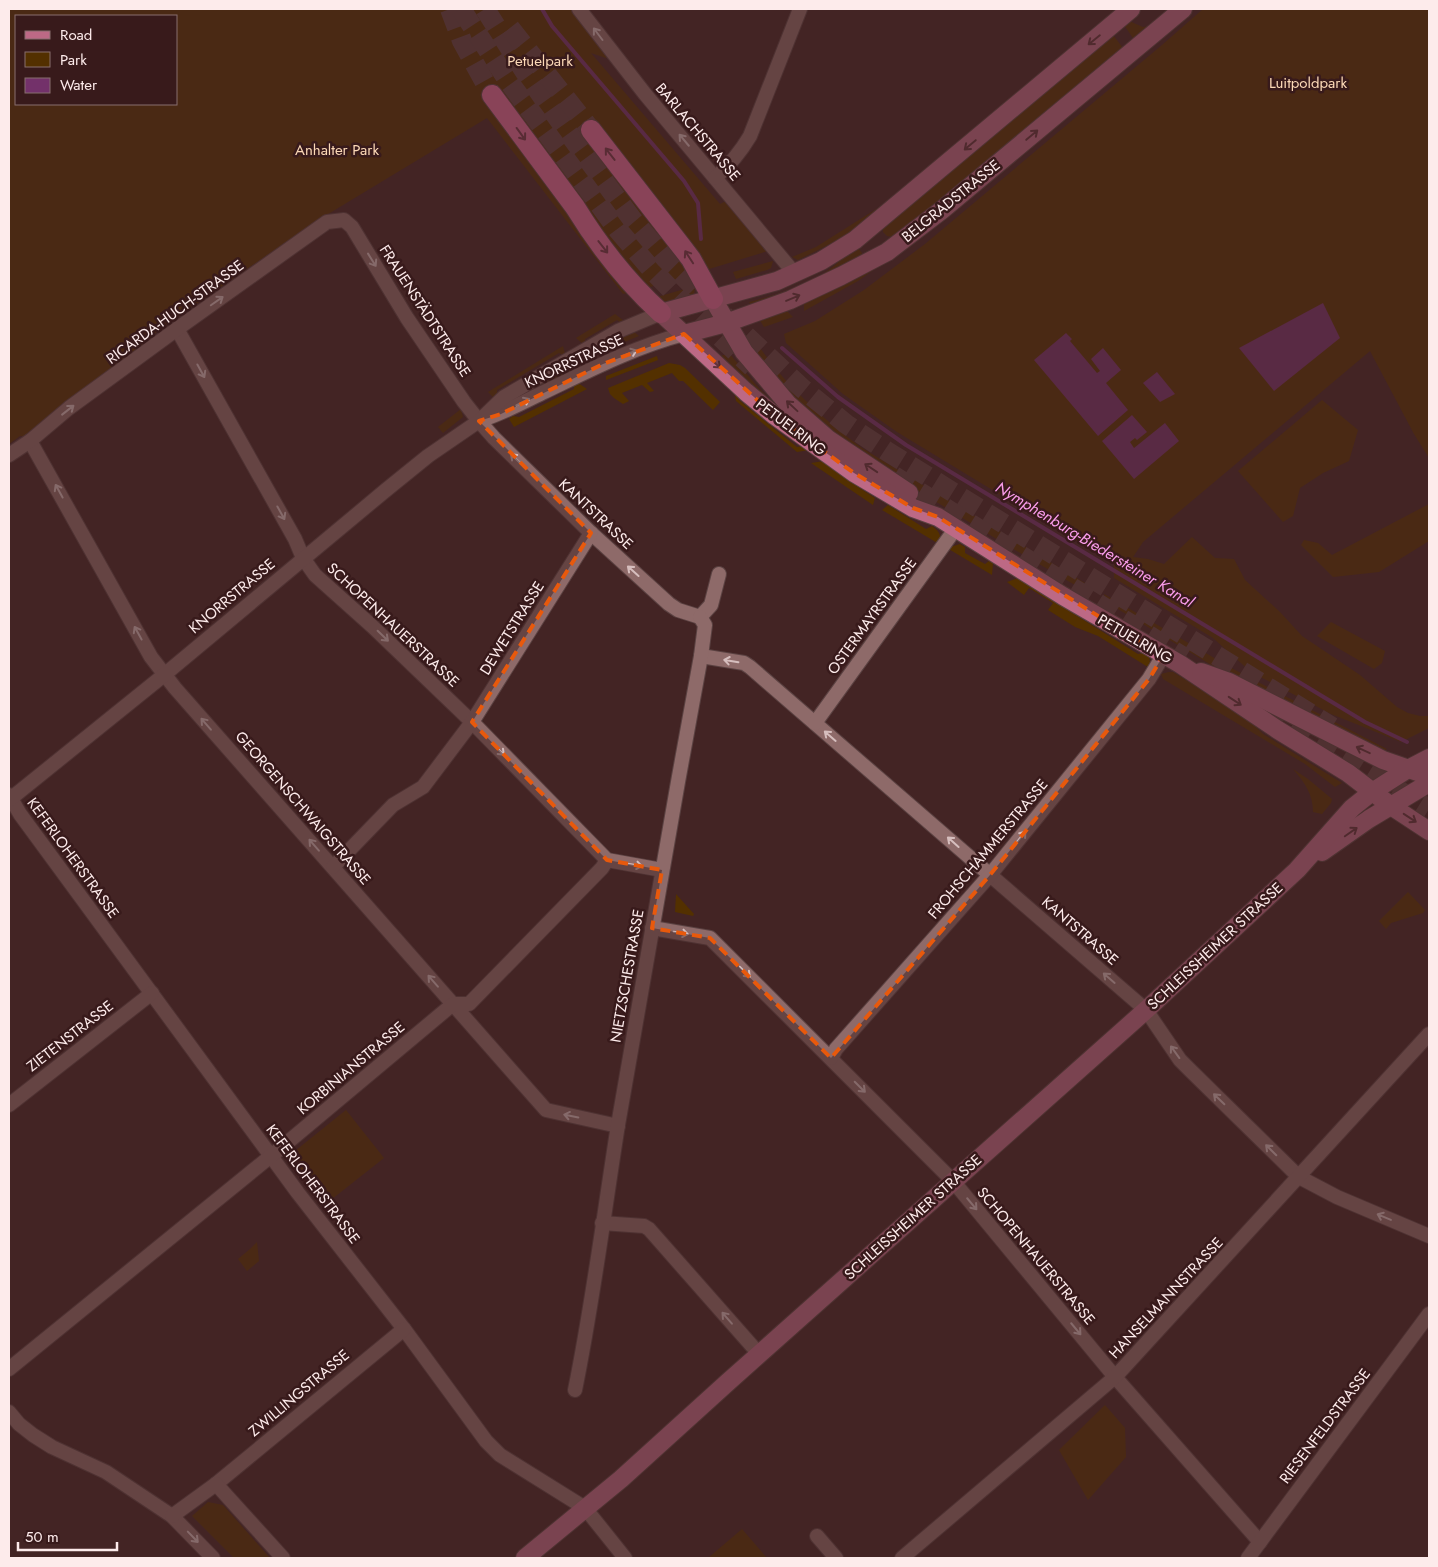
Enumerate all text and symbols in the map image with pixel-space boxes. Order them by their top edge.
legend [15,15,178,105]
text: Road [60,24,92,46]
one-way arrow [593,27,603,41]
one-way arrow [1087,34,1100,45]
text: Park [60,49,87,71]
park label: Petuelpark [507,50,573,72]
park label: Luitpoldpark [1269,72,1347,94]
text: Water [60,74,98,96]
street label: BARLACHSTRASSE [650,78,746,186]
one-way arrow [516,127,526,141]
one-way arrow [1025,130,1038,141]
one-way arrow [678,134,690,147]
park label: Anhalter Park [295,139,379,161]
one-way arrow [964,139,977,150]
one-way arrow [605,147,615,161]
street label: BELGRADSTRASSE [897,154,1005,248]
one-way arrow [598,240,609,253]
street label: FRAUENSTÄDTSTRASSE [374,241,476,381]
one-way arrow [684,250,694,264]
one-way arrow [367,252,377,266]
street label: RICARDA-HUCH-STRASSE [102,254,248,370]
one-way arrow [786,293,801,302]
one-way arrow [210,295,223,306]
street label: KNORRSTRASSE [521,328,627,394]
one-way arrow [622,347,637,357]
one-way arrow [708,357,721,369]
one-way arrow [196,364,206,379]
street label: PETUELRING [751,393,831,461]
one-way arrow [516,397,531,407]
one-way arrow [786,400,798,412]
one-way arrow [61,404,74,415]
one-way arrow [509,453,522,465]
one-way arrow [864,463,878,473]
street label: KANTSTRASSE [554,474,638,554]
water label: Nymphenburg-Biedersteiner Kanal [991,476,1199,614]
one-way arrow [54,484,64,499]
one-way arrow [276,506,286,520]
street label: KNORRSTRASSE [184,553,280,639]
street label: OSTERMAYRSTRASSE [822,553,922,679]
street label: SCHOPENHAUERSTRASSE [322,558,464,692]
one-way arrow [627,565,640,577]
street label: DEWETSTRASSE [474,577,550,679]
street label: PETUELRING [1093,609,1177,669]
one-way arrow [133,626,143,641]
one-way arrow [377,630,389,642]
one-way arrow [723,656,739,666]
one-way arrow [1227,696,1241,706]
one-way arrow [201,717,212,730]
street label: GEORGENSCHWAIGSTRASSE [230,726,376,890]
one-way arrow [824,730,837,742]
one-way arrow [493,744,505,756]
one-way arrow [1356,745,1371,755]
street label: FROHSCHAMMERSTRASSE [923,774,1053,924]
street label: KEFERLOHERSTRASSE [22,793,124,923]
one-way arrow [1402,814,1416,824]
one-way arrow [1344,826,1358,837]
one-way arrow [1015,831,1026,844]
one-way arrow [947,837,960,848]
one-way arrow [308,839,320,852]
one-way arrow [626,861,642,871]
street label: SCHLEISSHEIMER STRASSE [1142,877,1288,1015]
street label: KANTSTRASSE [1037,891,1123,971]
street label: NIETZSCHESTRASSE [604,908,650,1044]
one-way arrow [673,928,689,938]
one-way arrow [738,966,750,978]
one-way arrow [1102,972,1115,983]
one-way arrow [427,974,438,987]
street label: ZIETENSTRASSE [22,995,118,1077]
street label: KORBINIANSTRASSE [292,1016,410,1120]
one-way arrow [1170,1045,1180,1059]
one-way arrow [853,1081,866,1093]
one-way arrow [1212,1093,1225,1105]
one-way arrow [563,1110,579,1120]
street label: KEFERLOHERSTRASSE [261,1120,365,1248]
one-way arrow [1265,1144,1278,1156]
street label: SCHLEISSHEIMER STRASSE [839,1149,987,1285]
street label: SCHOPENHAUERSTRASSE [972,1182,1100,1330]
one-way arrow [967,1197,978,1210]
one-way arrow [1377,1211,1392,1221]
street label: HANSELMANNSTRASSE [1104,1232,1228,1364]
one-way arrow [722,1311,733,1324]
one-way arrow [1070,1322,1081,1335]
street label: ZWILLINGSTRASSE [244,1344,354,1442]
street label: RIESENFELDSTRASSE [1274,1364,1376,1488]
scale bar [18,1520,116,1552]
text: 50 m [25,1526,59,1548]
one-way arrow [187,1531,199,1543]

